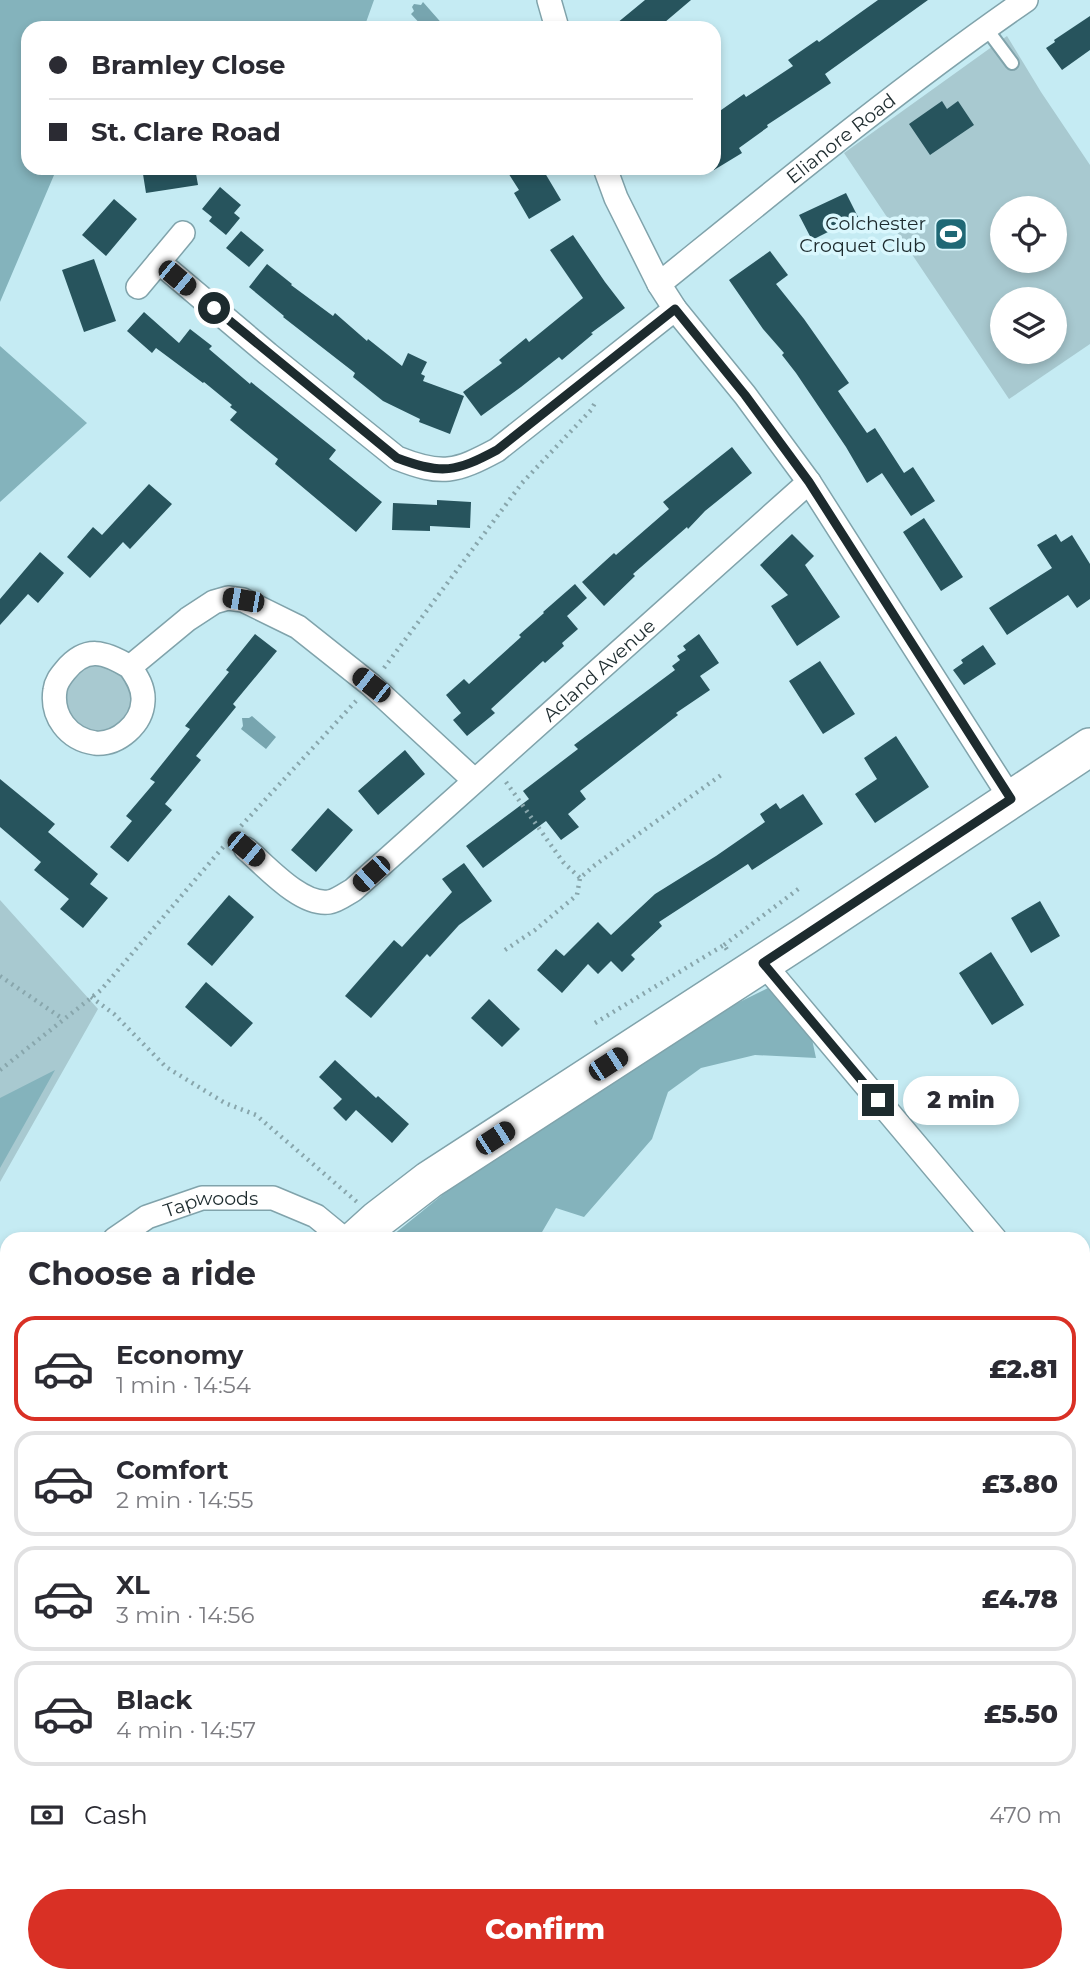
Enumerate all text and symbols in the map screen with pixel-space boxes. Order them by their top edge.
text: Bramley Close [91,49,285,81]
street label: Elianore Road [782,88,900,188]
text: St. Clare Road [91,116,281,148]
map controls [990,196,1067,364]
button: locate [990,196,1067,273]
place label: Colchester Croquet Club [799,212,926,257]
sports icon: Colchester Croquet Club [932,215,970,253]
car [155,256,200,300]
button: layers [990,287,1067,364]
route start [198,292,230,324]
car [221,586,266,614]
street label: Acland Avenue [538,614,660,726]
car [348,664,395,706]
car [224,827,269,871]
car [349,852,394,896]
car [585,1044,632,1084]
callout: 2 min [903,1076,1018,1124]
route end [862,1084,894,1116]
text: 2 min [927,1086,995,1114]
car [472,1118,519,1158]
street label: Tapwoods [160,1187,258,1222]
text: Choose a ride [28,1254,256,1293]
icon: car [32,1337,95,1400]
text: Economy [116,1339,243,1371]
text: £2.81 [989,1353,1058,1385]
text: 1 min · 14:54 [116,1371,251,1399]
icon: car [32,1452,95,1515]
text: Comfort [116,1454,228,1486]
text: £3.80 [982,1468,1058,1500]
text: 2 min · 14:55 [116,1486,254,1514]
icon: car [32,1567,95,1630]
text: XL [116,1569,150,1601]
text: £4.78 [982,1583,1058,1615]
text: 3 min · 14:56 [116,1601,255,1629]
icon: car [32,1682,95,1745]
text: Black [116,1684,192,1716]
text: £5.50 [984,1698,1058,1730]
text: 4 min · 14:57 [116,1716,256,1744]
icon: cash [28,1796,66,1834]
text: Cash [84,1799,148,1831]
text: 470 m [989,1801,1062,1829]
button: Confirm [28,1889,1062,1969]

